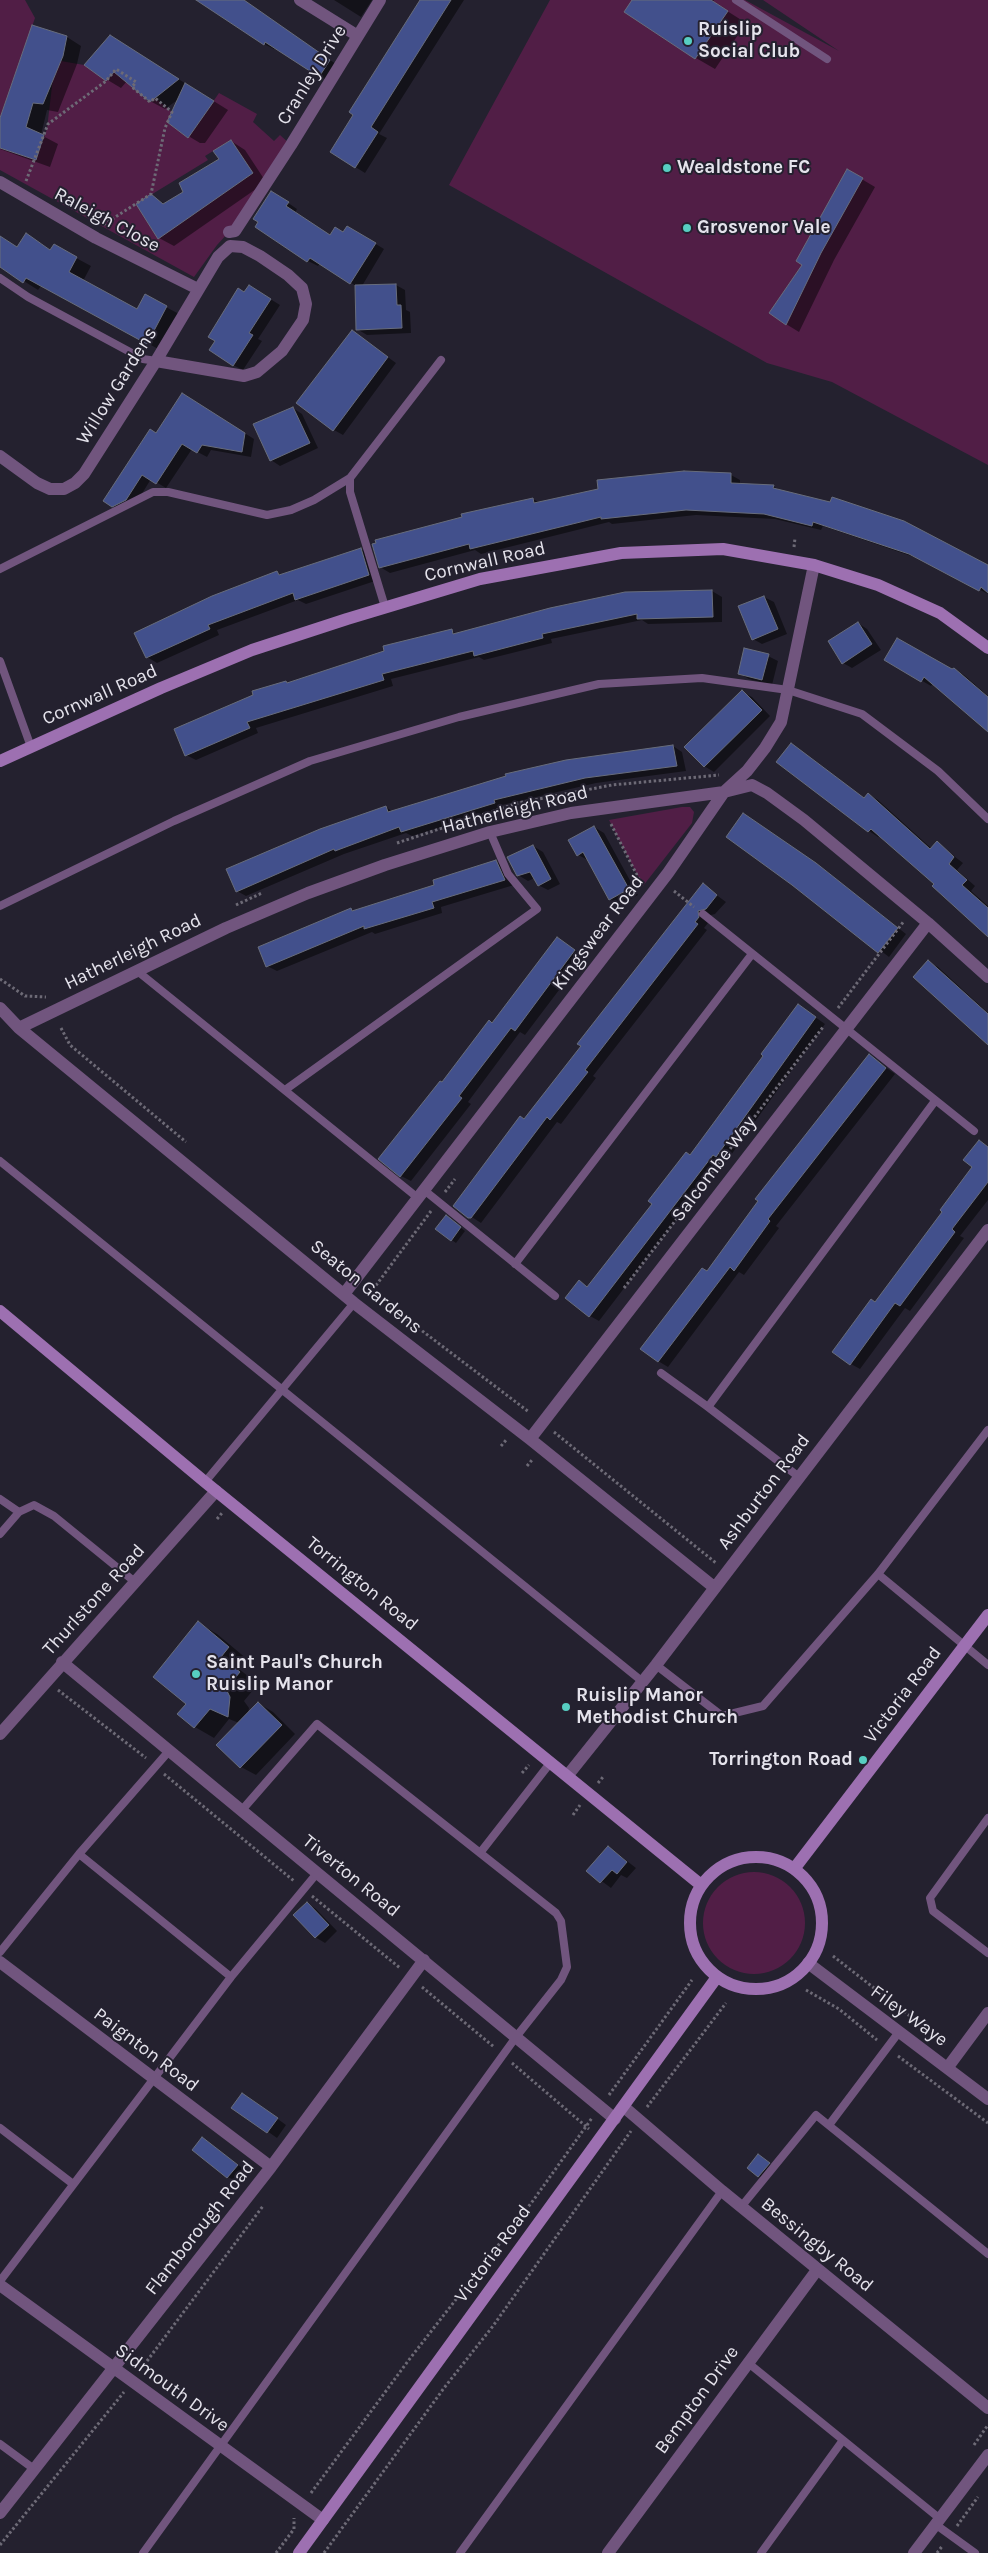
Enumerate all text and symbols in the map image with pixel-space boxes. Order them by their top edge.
place label: Ruislip Social Club [698,19,800,63]
street label: Cranley Drive [272,21,352,129]
marker: Ruislip Social Club [682,35,694,47]
place label: Wealdstone FC [677,157,810,179]
marker: Wealdstone FC [661,162,673,174]
street label: Raleigh Close [50,183,164,257]
place label: Grosvenor Vale [697,217,831,239]
marker: Grosvenor Vale [681,222,693,234]
street label: Willow Gardens [72,323,162,449]
street label: Cornwall Road [422,537,548,587]
street label: Cornwall Road [39,659,161,731]
street label: Hatherleigh Road [440,781,590,839]
street label: Kingswear Road [547,871,649,995]
street label: Hatherleigh Road [61,909,205,995]
street label: Salcombe Way [667,1112,761,1226]
street label: Seaton Gardens [305,1235,427,1339]
street label: Ashburton Road [713,1430,815,1554]
street label: Torrington Road [302,1532,422,1636]
street label: Thurlstone Road [38,1540,150,1660]
street label: Victoria Road [859,1642,947,1748]
place label: Saint Paul's Church Ruislip Manor [206,1652,383,1696]
marker: Saint Paul's Church Ruislip Manor [190,1668,202,1680]
place label: Ruislip Manor Methodist Church [576,1685,738,1729]
marker: Ruislip Manor Methodist Church [560,1701,572,1713]
place label: Torrington Road [709,1749,853,1771]
marker: Torrington Road [857,1754,869,1766]
street label: Tiverton Road [298,1830,404,1922]
street label: Filey Waye [866,1980,952,2052]
street label: Paignton Road [89,2003,203,2097]
street label: Flamborough Road [140,2156,260,2300]
street label: Bessingby Road [756,2193,878,2297]
street label: Victoria Road [450,2201,536,2307]
street label: Sidmouth Drive [110,2339,234,2437]
street label: Bempton Drive [650,2341,744,2459]

